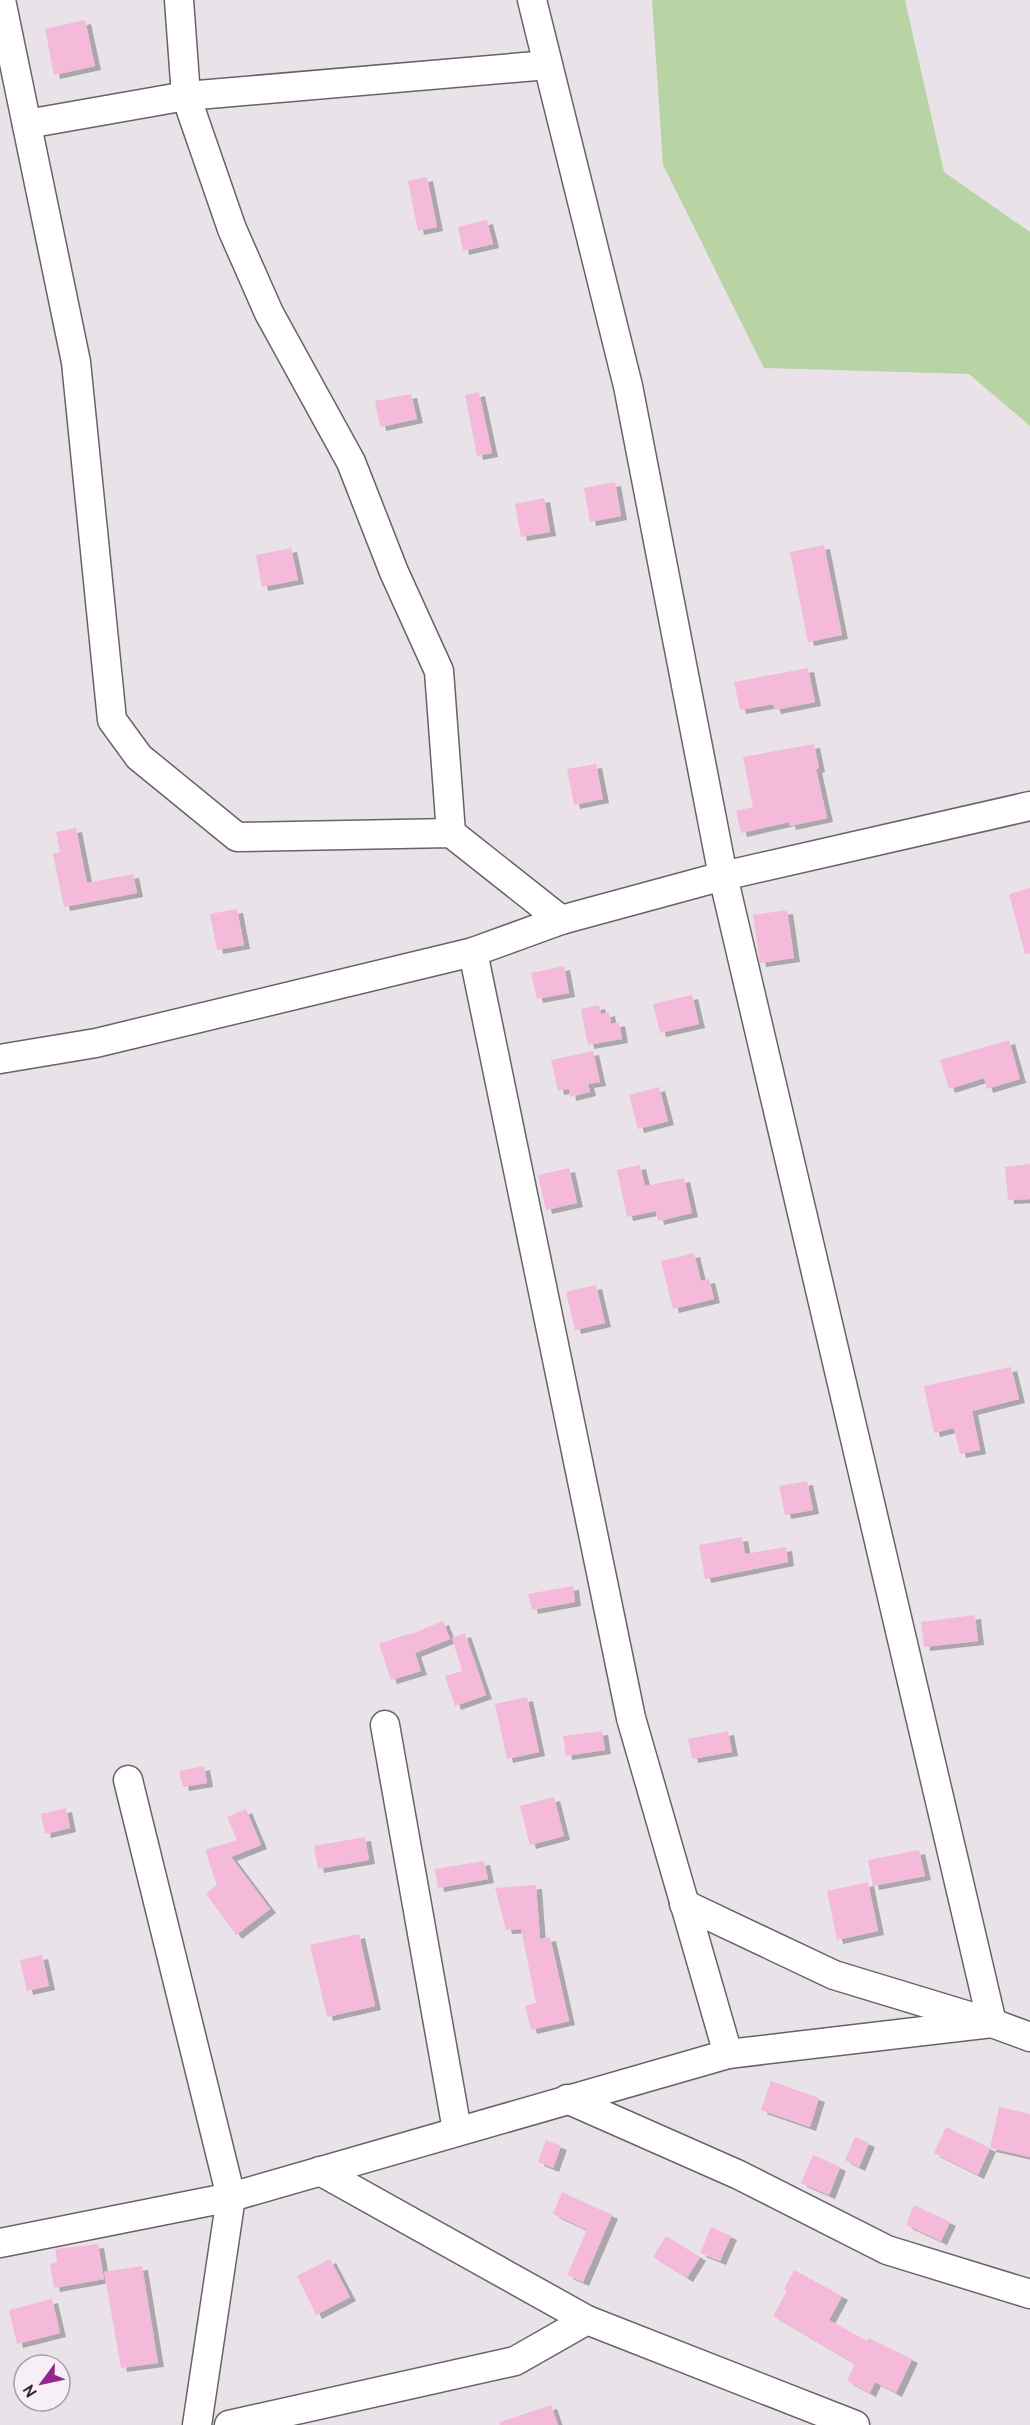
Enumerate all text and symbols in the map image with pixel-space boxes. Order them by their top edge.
north arrow [12,2353,72,2413]
text: N [19,2381,41,2401]

